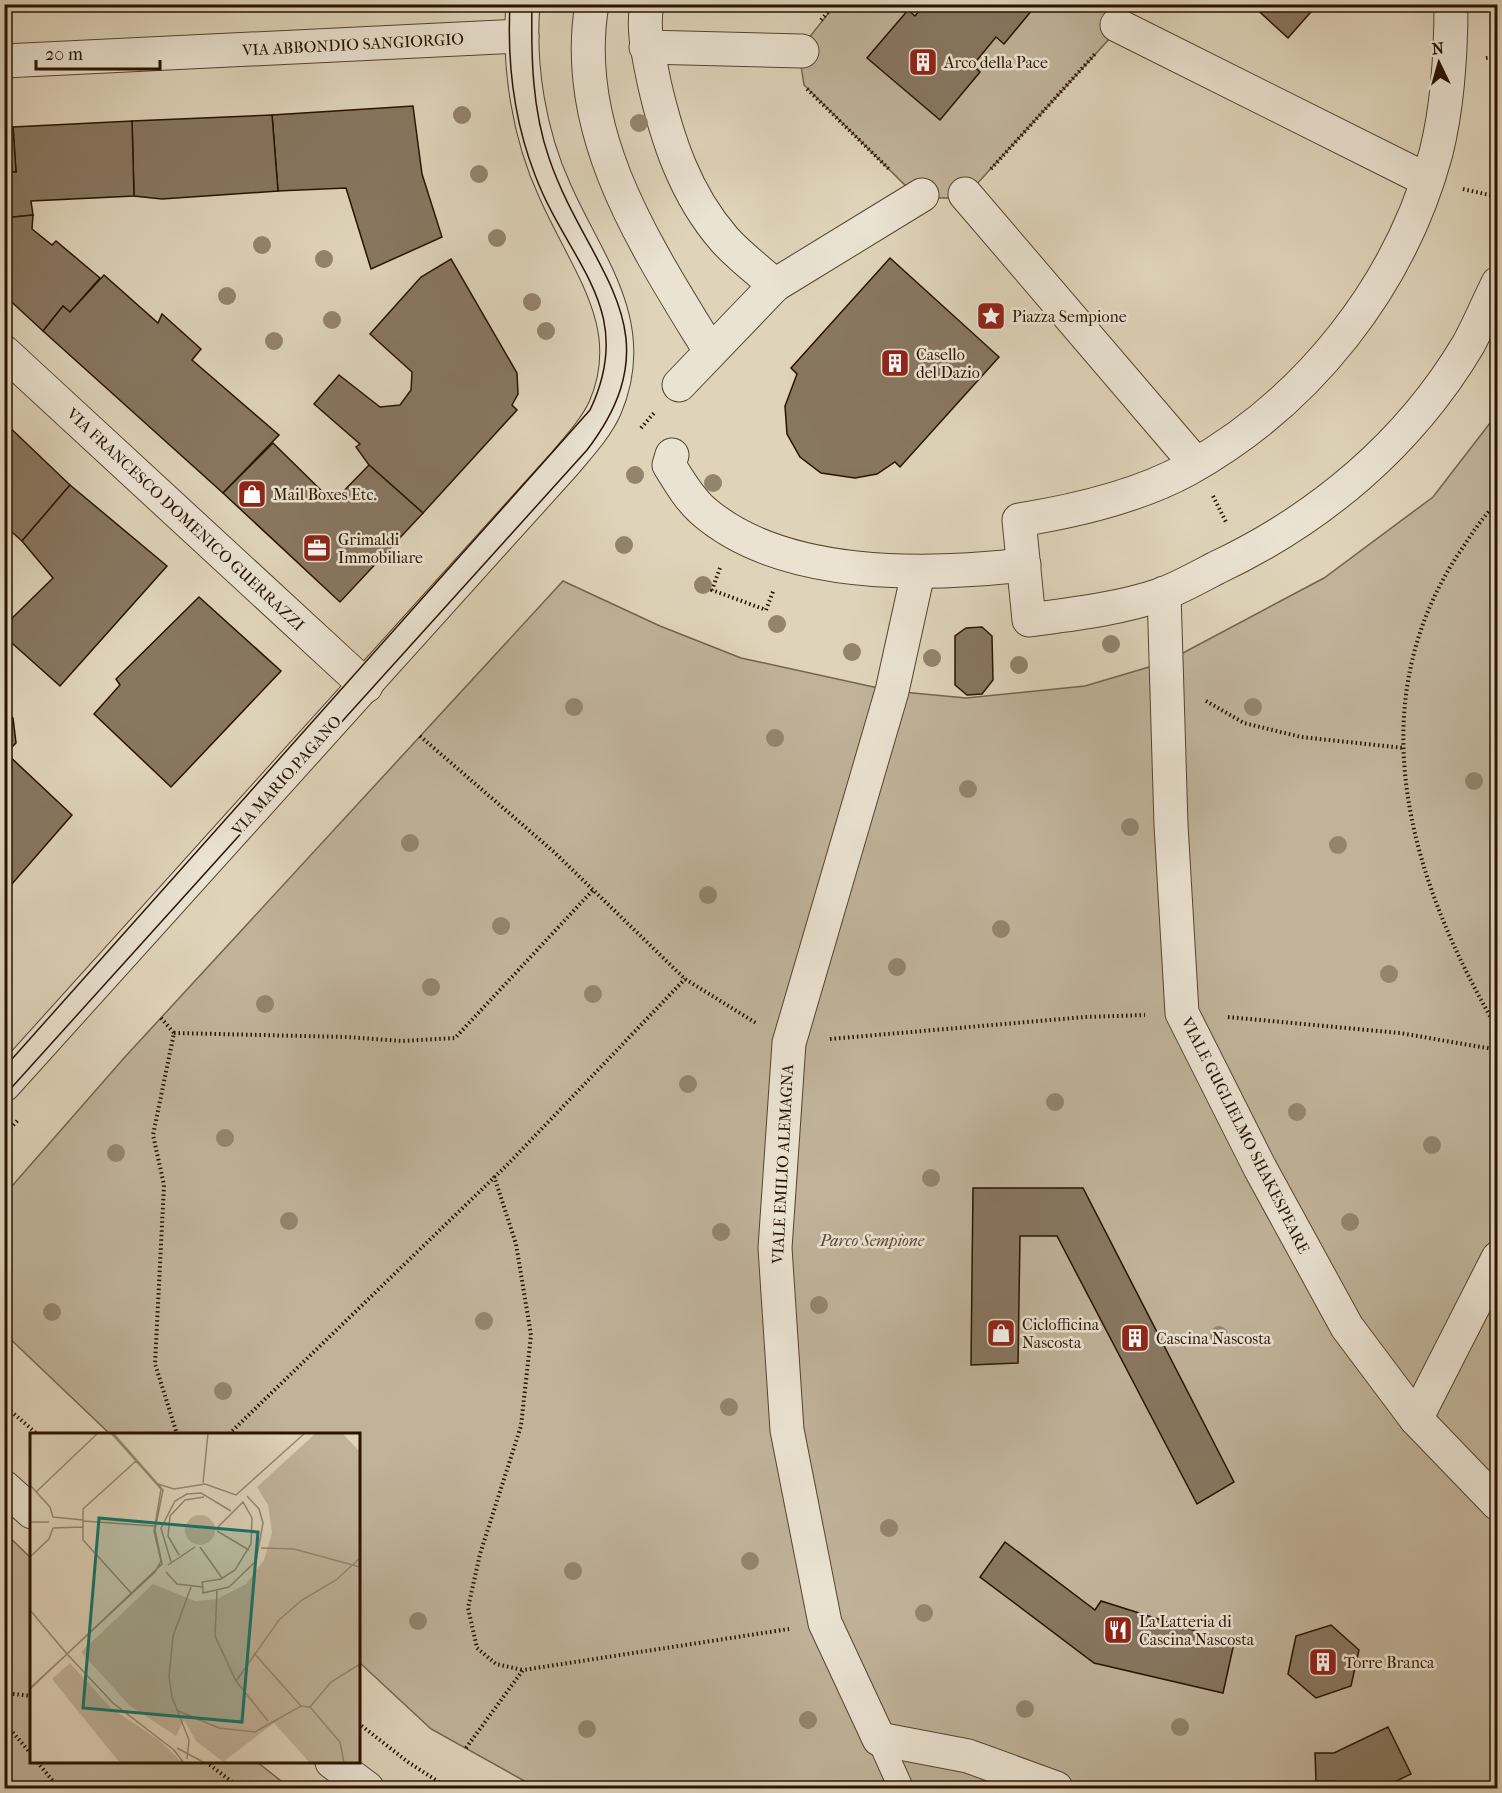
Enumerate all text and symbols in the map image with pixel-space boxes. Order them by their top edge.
street label: VIA ABBONDIO SANGIORGIO [241,29,464,60]
scale bar [36,33,160,71]
north arrow [1409,33,1469,93]
text: N [1431,38,1445,59]
text: 20 m [45,44,83,65]
building icon: Arco della Pace [907,46,939,78]
place label: Arco della Pace [943,53,1048,72]
place icon: Piazza Sempione [975,300,1007,332]
place label: Piazza Sempione [1012,307,1127,326]
place label: Casello del Dazio [916,345,980,382]
building icon: Casello del Dazio [879,347,911,379]
street label: VIA FRANCESCO DOMENICO GUERRAZZI [62,403,308,635]
shop icon: Mail Boxes Etc. [236,478,268,510]
place label: Mail Boxes Etc. [273,485,377,504]
place label: Grimaldi Immobiliare [338,530,423,567]
office icon: Grimaldi Immobiliare [301,532,333,564]
street label: VIA MARIO PAGANO [227,712,345,840]
street label: VIALE GUGLIELMO SHAKESPEARE [1177,1013,1314,1257]
street label: VIALE EMILIO ALEMAGNA [768,1063,797,1266]
park label: Parco Sempione [819,1231,925,1250]
place label: Ciclofficina Nascosta [1022,1315,1100,1352]
shop icon: Ciclofficina Nascosta [985,1317,1017,1349]
building icon: Cascina Nascosta [1119,1322,1151,1354]
place label: Cascina Nascosta [1156,1329,1272,1348]
inset map [30,1433,360,1763]
place label: La Latteria di Cascina Nascosta [1139,1612,1255,1649]
restaurant icon: La Latteria di Cascina Nascosta [1102,1614,1134,1646]
building icon: Torre Branca [1307,1646,1339,1678]
place label: Torre Branca [1344,1653,1435,1672]

